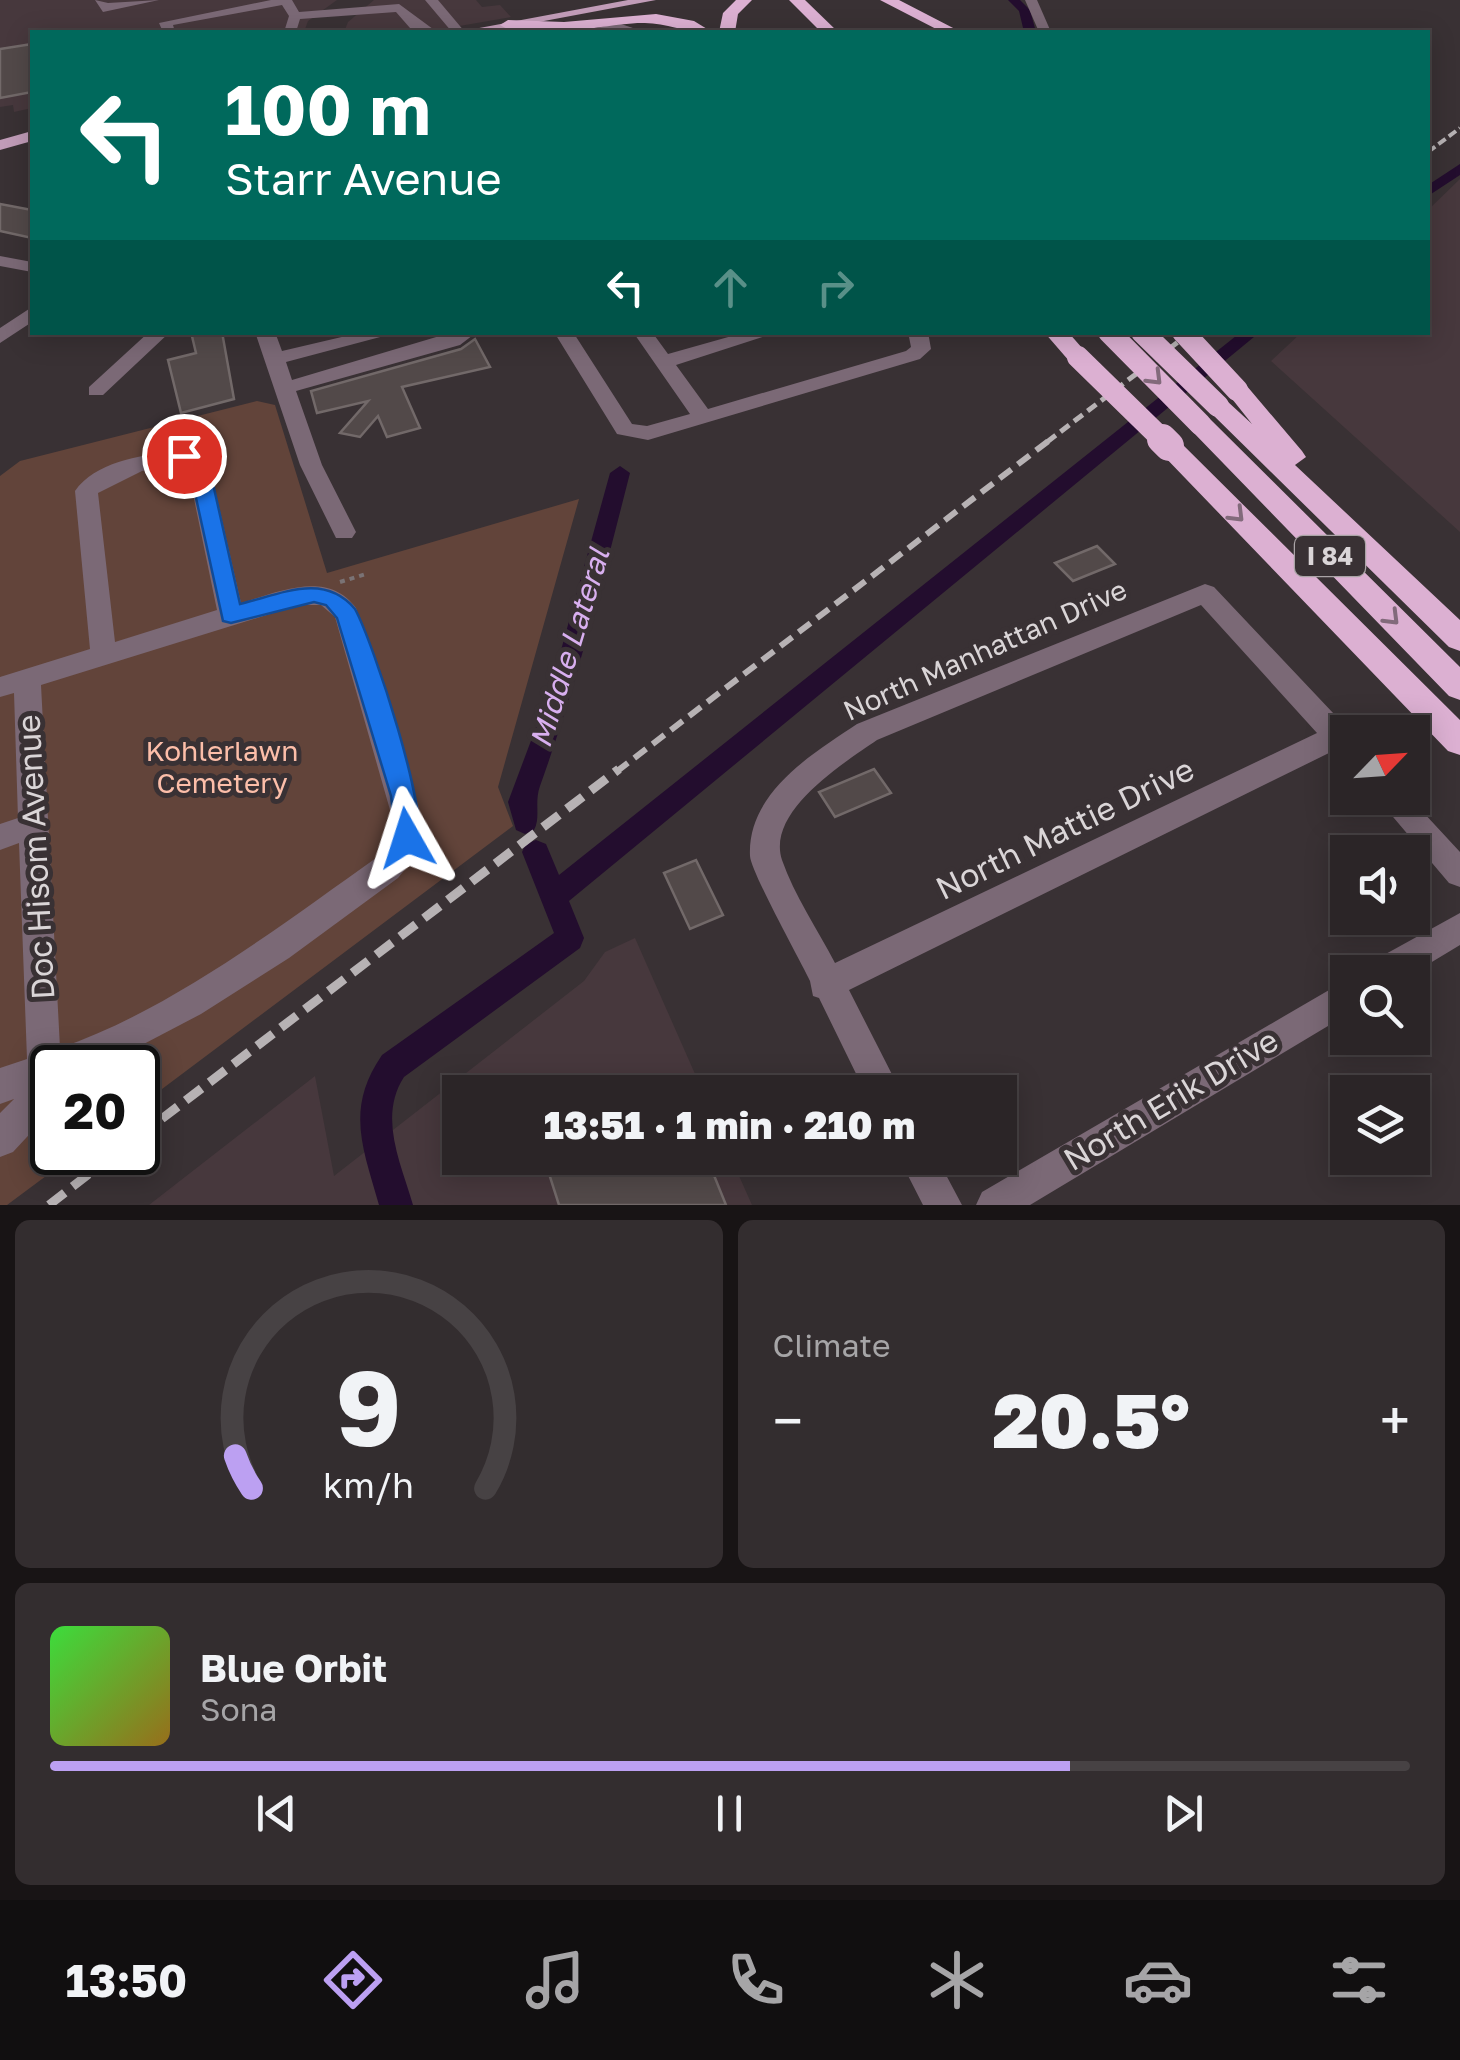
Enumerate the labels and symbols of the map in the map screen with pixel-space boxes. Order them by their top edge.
one-way arrow [1143,367,1161,385]
pin [142,414,227,499]
one-way arrow [1226,504,1244,522]
road number: I 84 [1295,536,1365,576]
water label: Middle Lateral [522,542,617,752]
street label: North Manhattan Drive [838,572,1131,727]
one-way arrow [1380,607,1398,625]
street label: Doc Hisom Avenue [9,714,61,1001]
north arrow [1330,715,1430,815]
park label: Kohlerlawn Cemetery [145,734,299,799]
street label: North Mattie Drive [929,749,1200,907]
position arrow [355,786,459,890]
street label: North Erik Drive [1057,1020,1284,1178]
speed limit sign: 20 [30,1045,160,1175]

